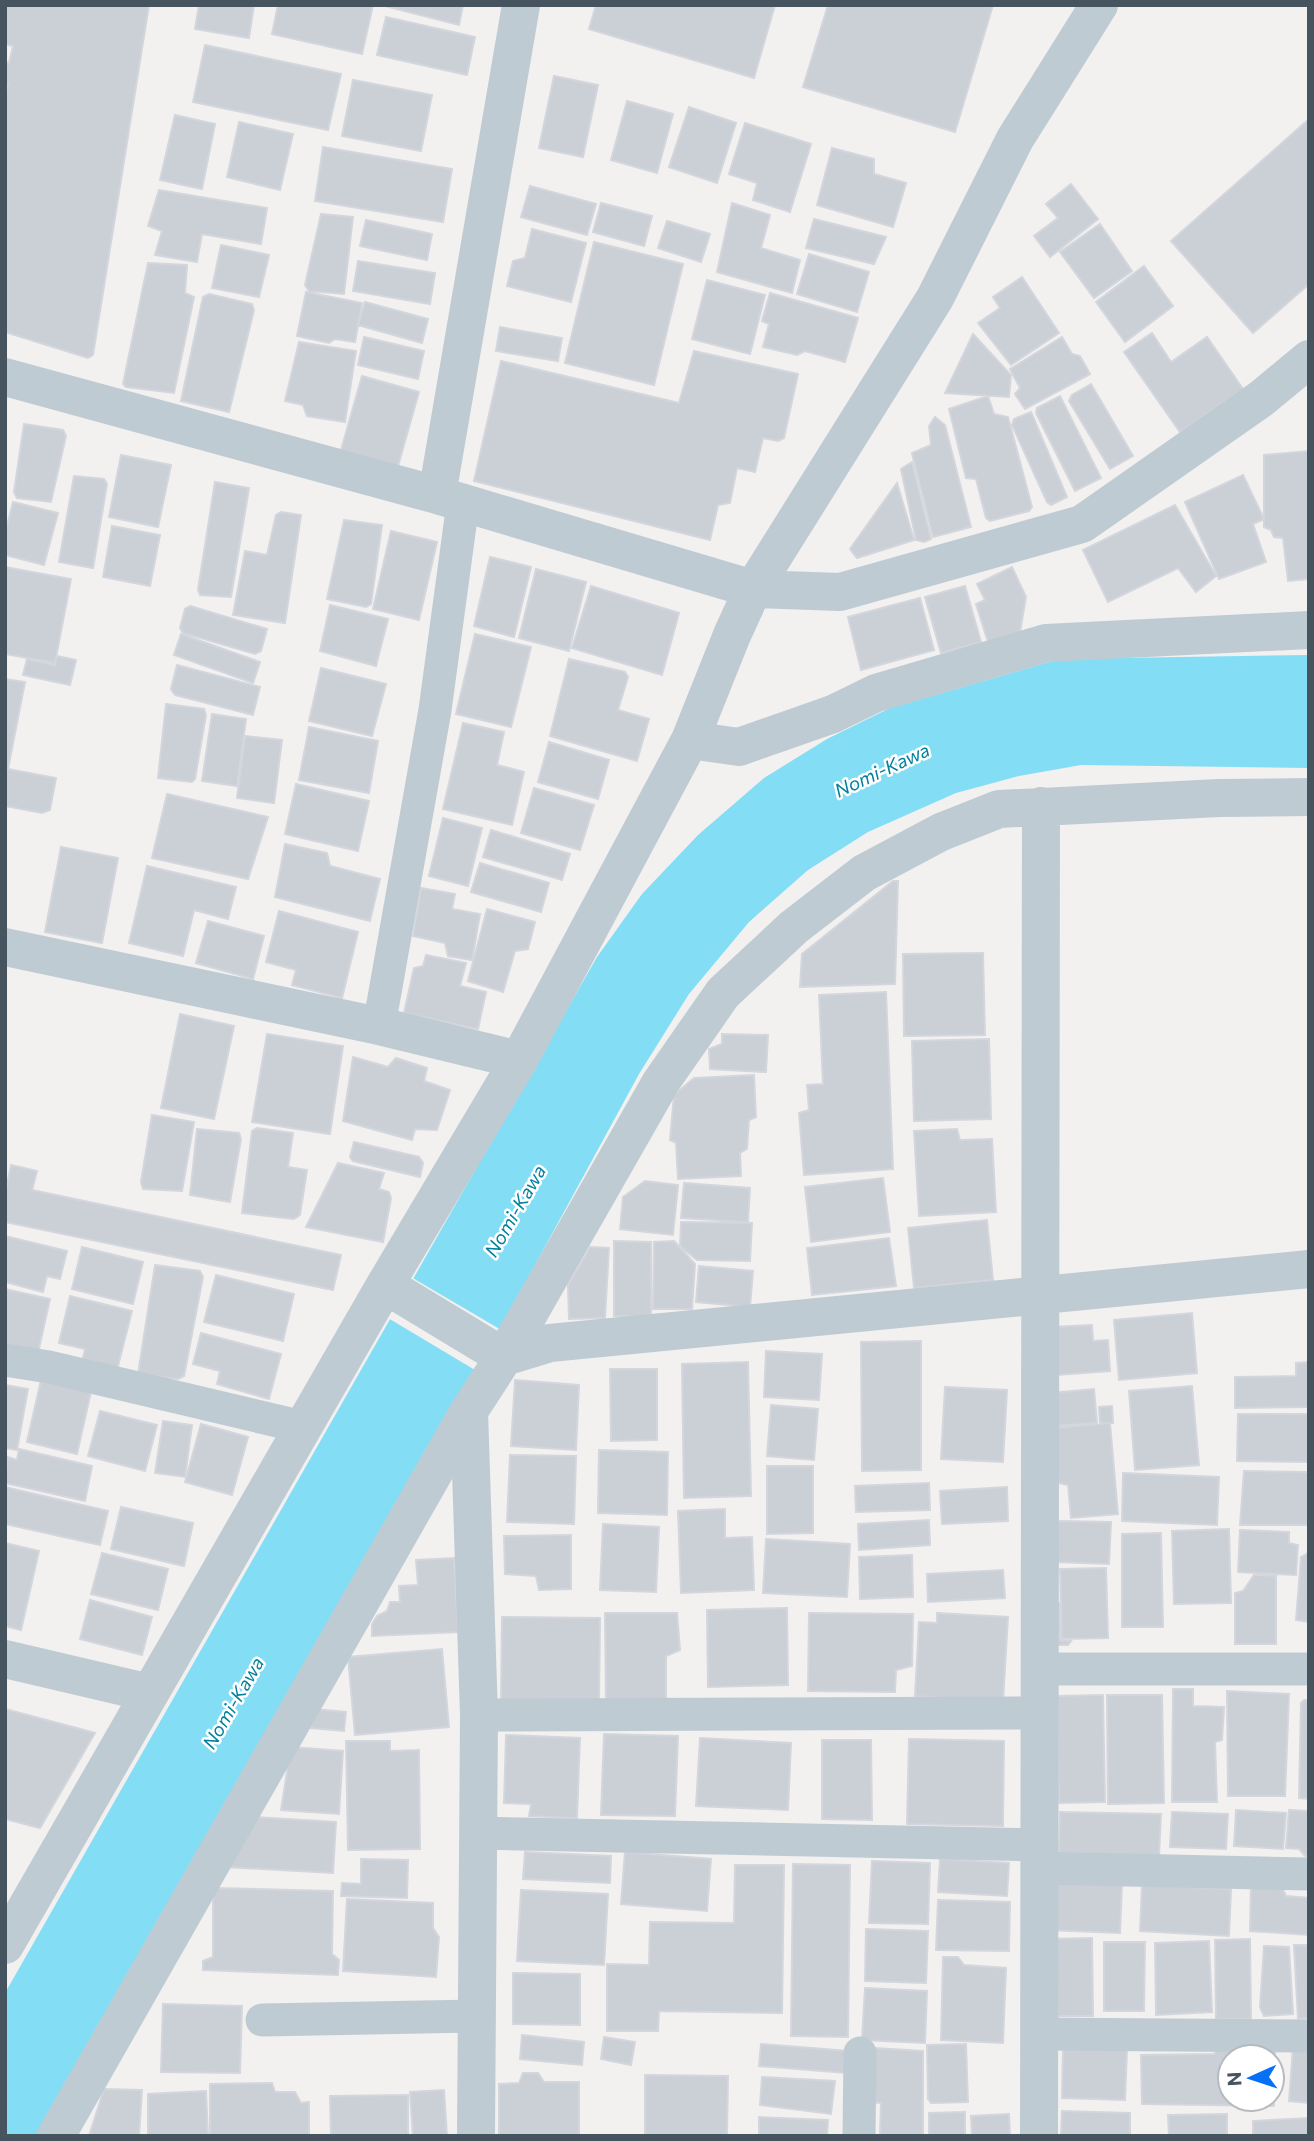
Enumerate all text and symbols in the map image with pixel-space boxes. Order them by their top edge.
water label: Nomi-Kawa [831,737,933,802]
water label: Nomi-Kawa [479,1161,550,1261]
water label: Nomi-Kawa [197,1653,268,1753]
north arrow [1216,2043,1286,2113]
text: N [1222,2071,1245,2087]

